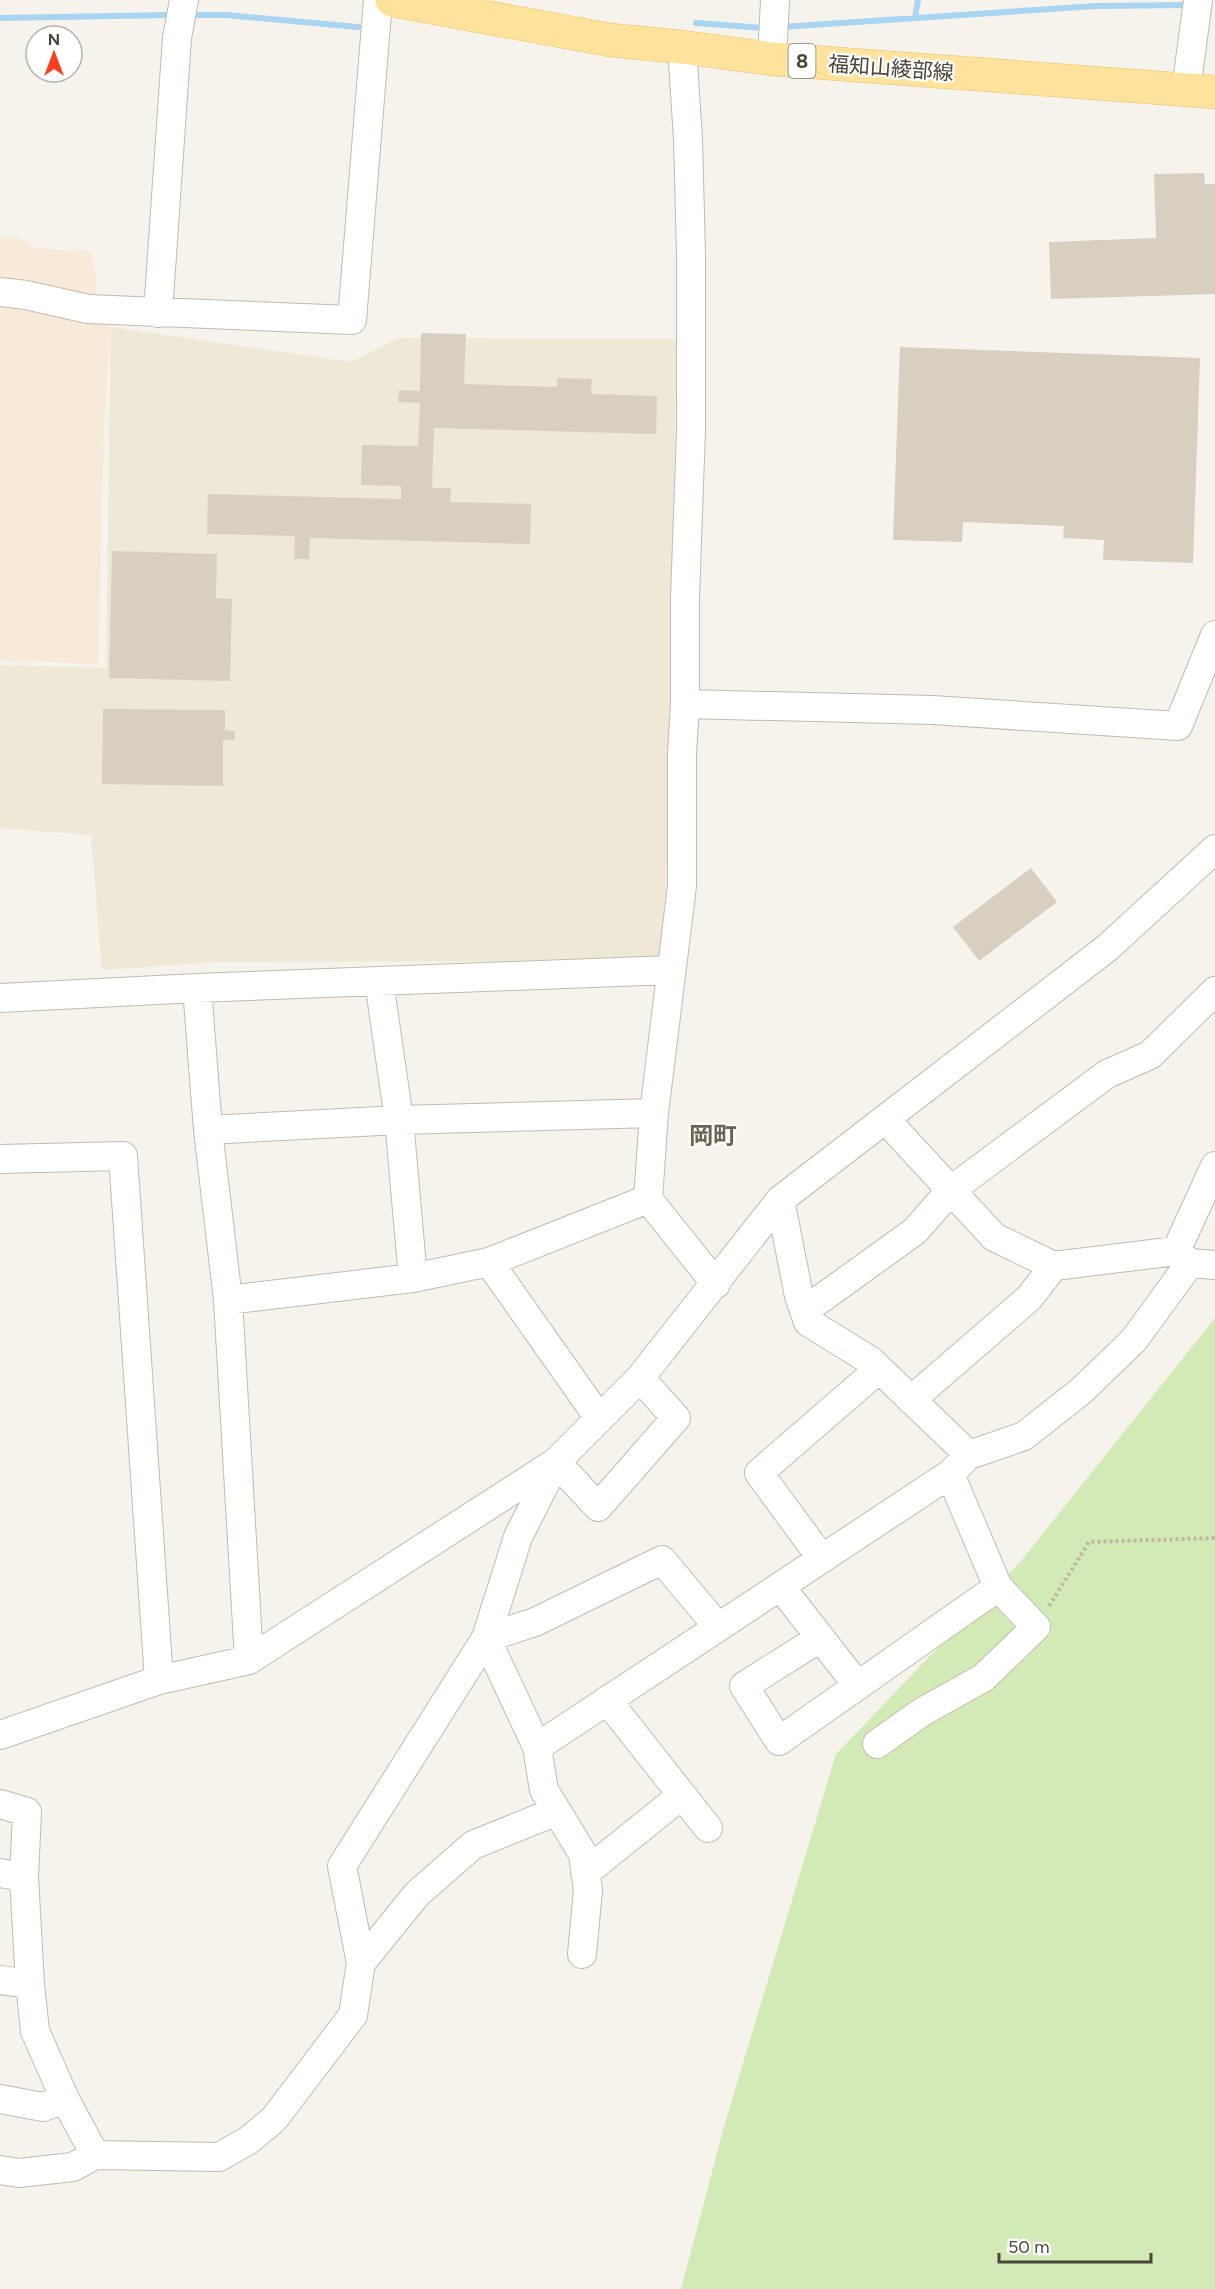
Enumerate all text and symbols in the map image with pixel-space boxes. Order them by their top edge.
north arrow [24,24,84,84]
text: N [48,30,60,49]
road number: 8 [788,44,816,78]
street label: 福知山綾部線 [827,51,955,85]
district label: 岡町 [689,1121,737,1150]
scale bar [999,2226,1150,2264]
text: 50 m [1008,2236,1050,2258]

